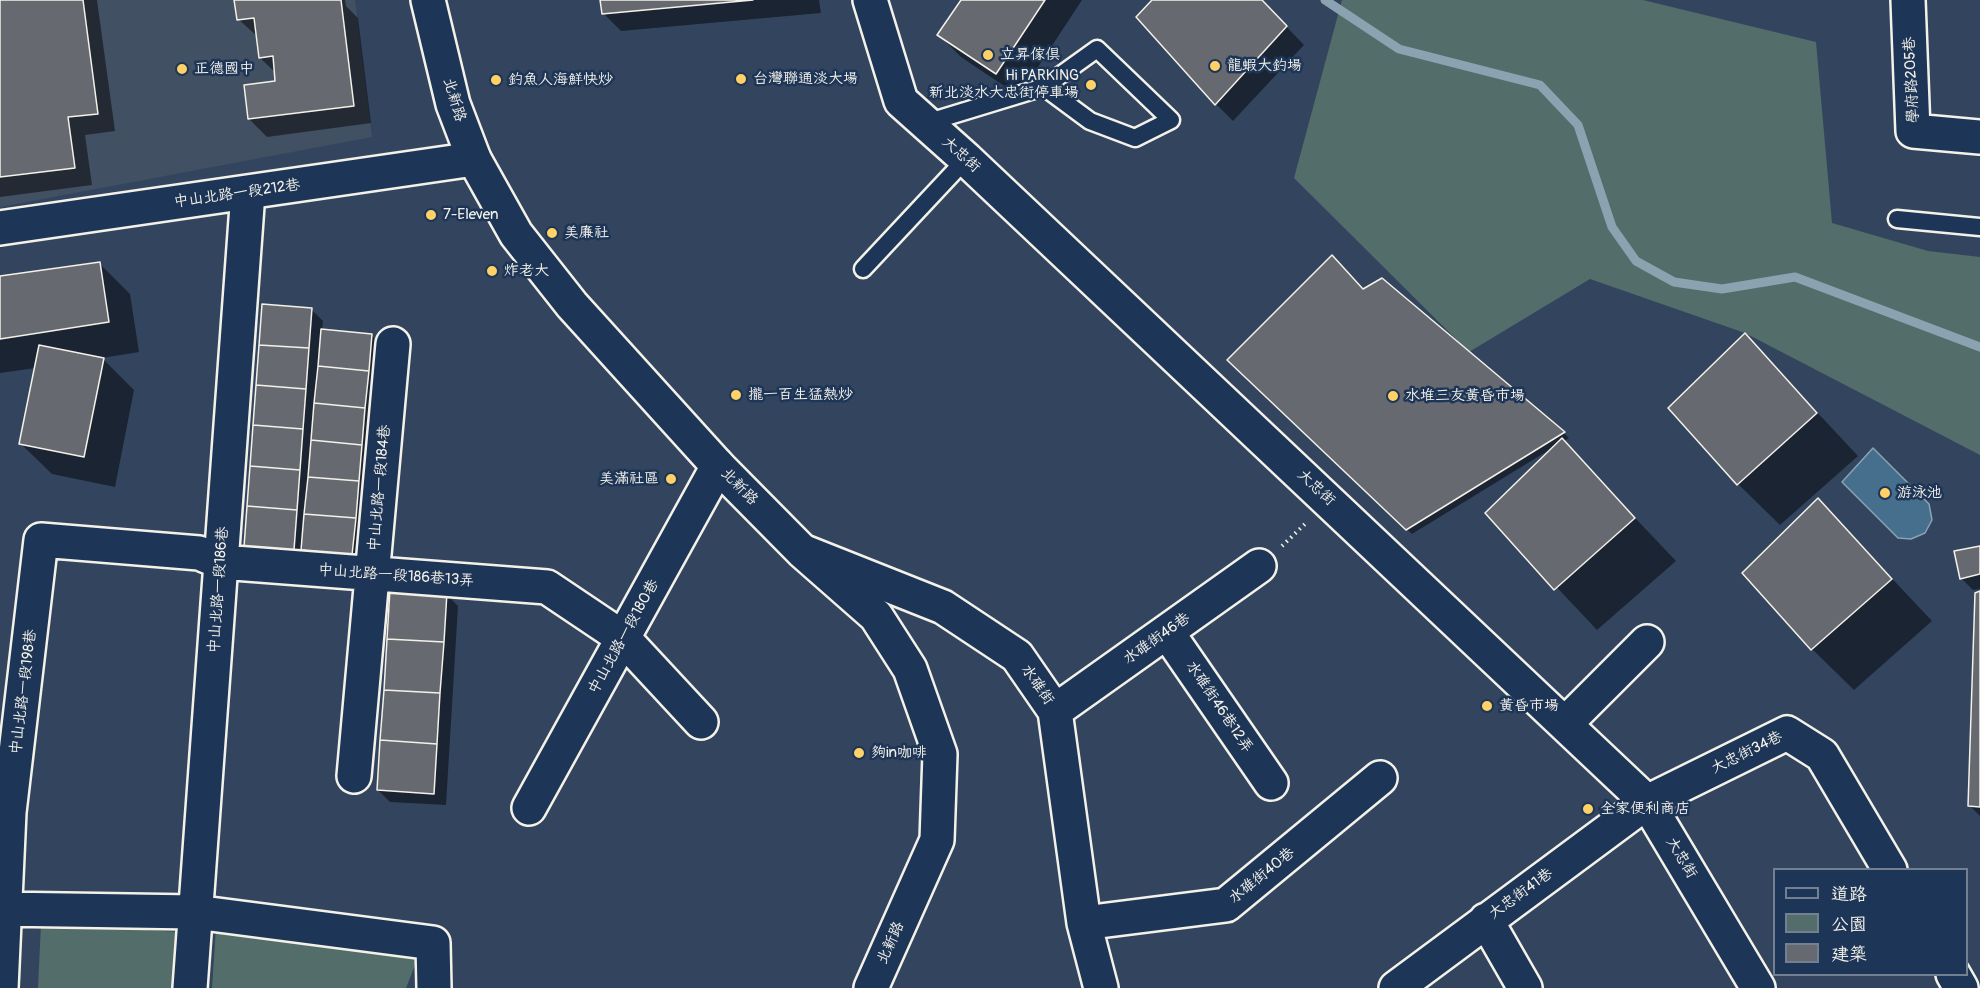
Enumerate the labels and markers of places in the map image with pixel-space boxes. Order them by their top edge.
place label: 立昇傢俱 [1000,46,1060,64]
marker: 立昇傢俱 [981,48,995,62]
place label: 龍蝦大釣場 [1227,57,1302,75]
marker: 龍蝦大釣場 [1208,59,1222,73]
place label: 正德國中 [194,60,254,78]
marker: 正德國中 [175,62,189,76]
place label: Hi PARKING 新北淡水大忠街停車場 [929,67,1079,102]
place label: 台灣聯通淡大場 [753,70,858,88]
place label: 釣魚人海鮮快炒 [508,71,613,89]
marker: 台灣聯通淡大場 [734,72,748,86]
marker: 釣魚人海鮮快炒 [489,73,503,87]
marker: Hi PARKING 新北淡水大忠街停車場 [1084,78,1098,92]
place label: 7-Eleven [443,206,498,224]
marker: 7-Eleven [424,208,438,222]
place label: 美廉社 [564,224,609,242]
marker: 美廉社 [545,226,559,240]
place label: 炸老大 [504,262,549,280]
marker: 炸老大 [485,264,499,278]
place label: 攏一百生猛熱炒 [748,386,853,404]
place label: 水堆三友黃昏市場 [1405,387,1525,405]
marker: 攏一百生猛熱炒 [729,388,743,402]
marker: 水堆三友黃昏市場 [1386,389,1400,403]
place label: 美滿社區 [599,470,659,488]
marker: 美滿社區 [664,472,678,486]
place label: 游泳池 [1897,484,1942,502]
marker: 游泳池 [1878,486,1892,500]
place label: 黃昏市場 [1499,697,1559,715]
marker: 黃昏市場 [1480,699,1494,713]
place label: 夠in咖啡 [871,744,927,762]
marker: 夠in咖啡 [852,746,866,760]
place label: 全家便利商店 [1600,800,1690,818]
marker: 全家便利商店 [1581,802,1595,816]

